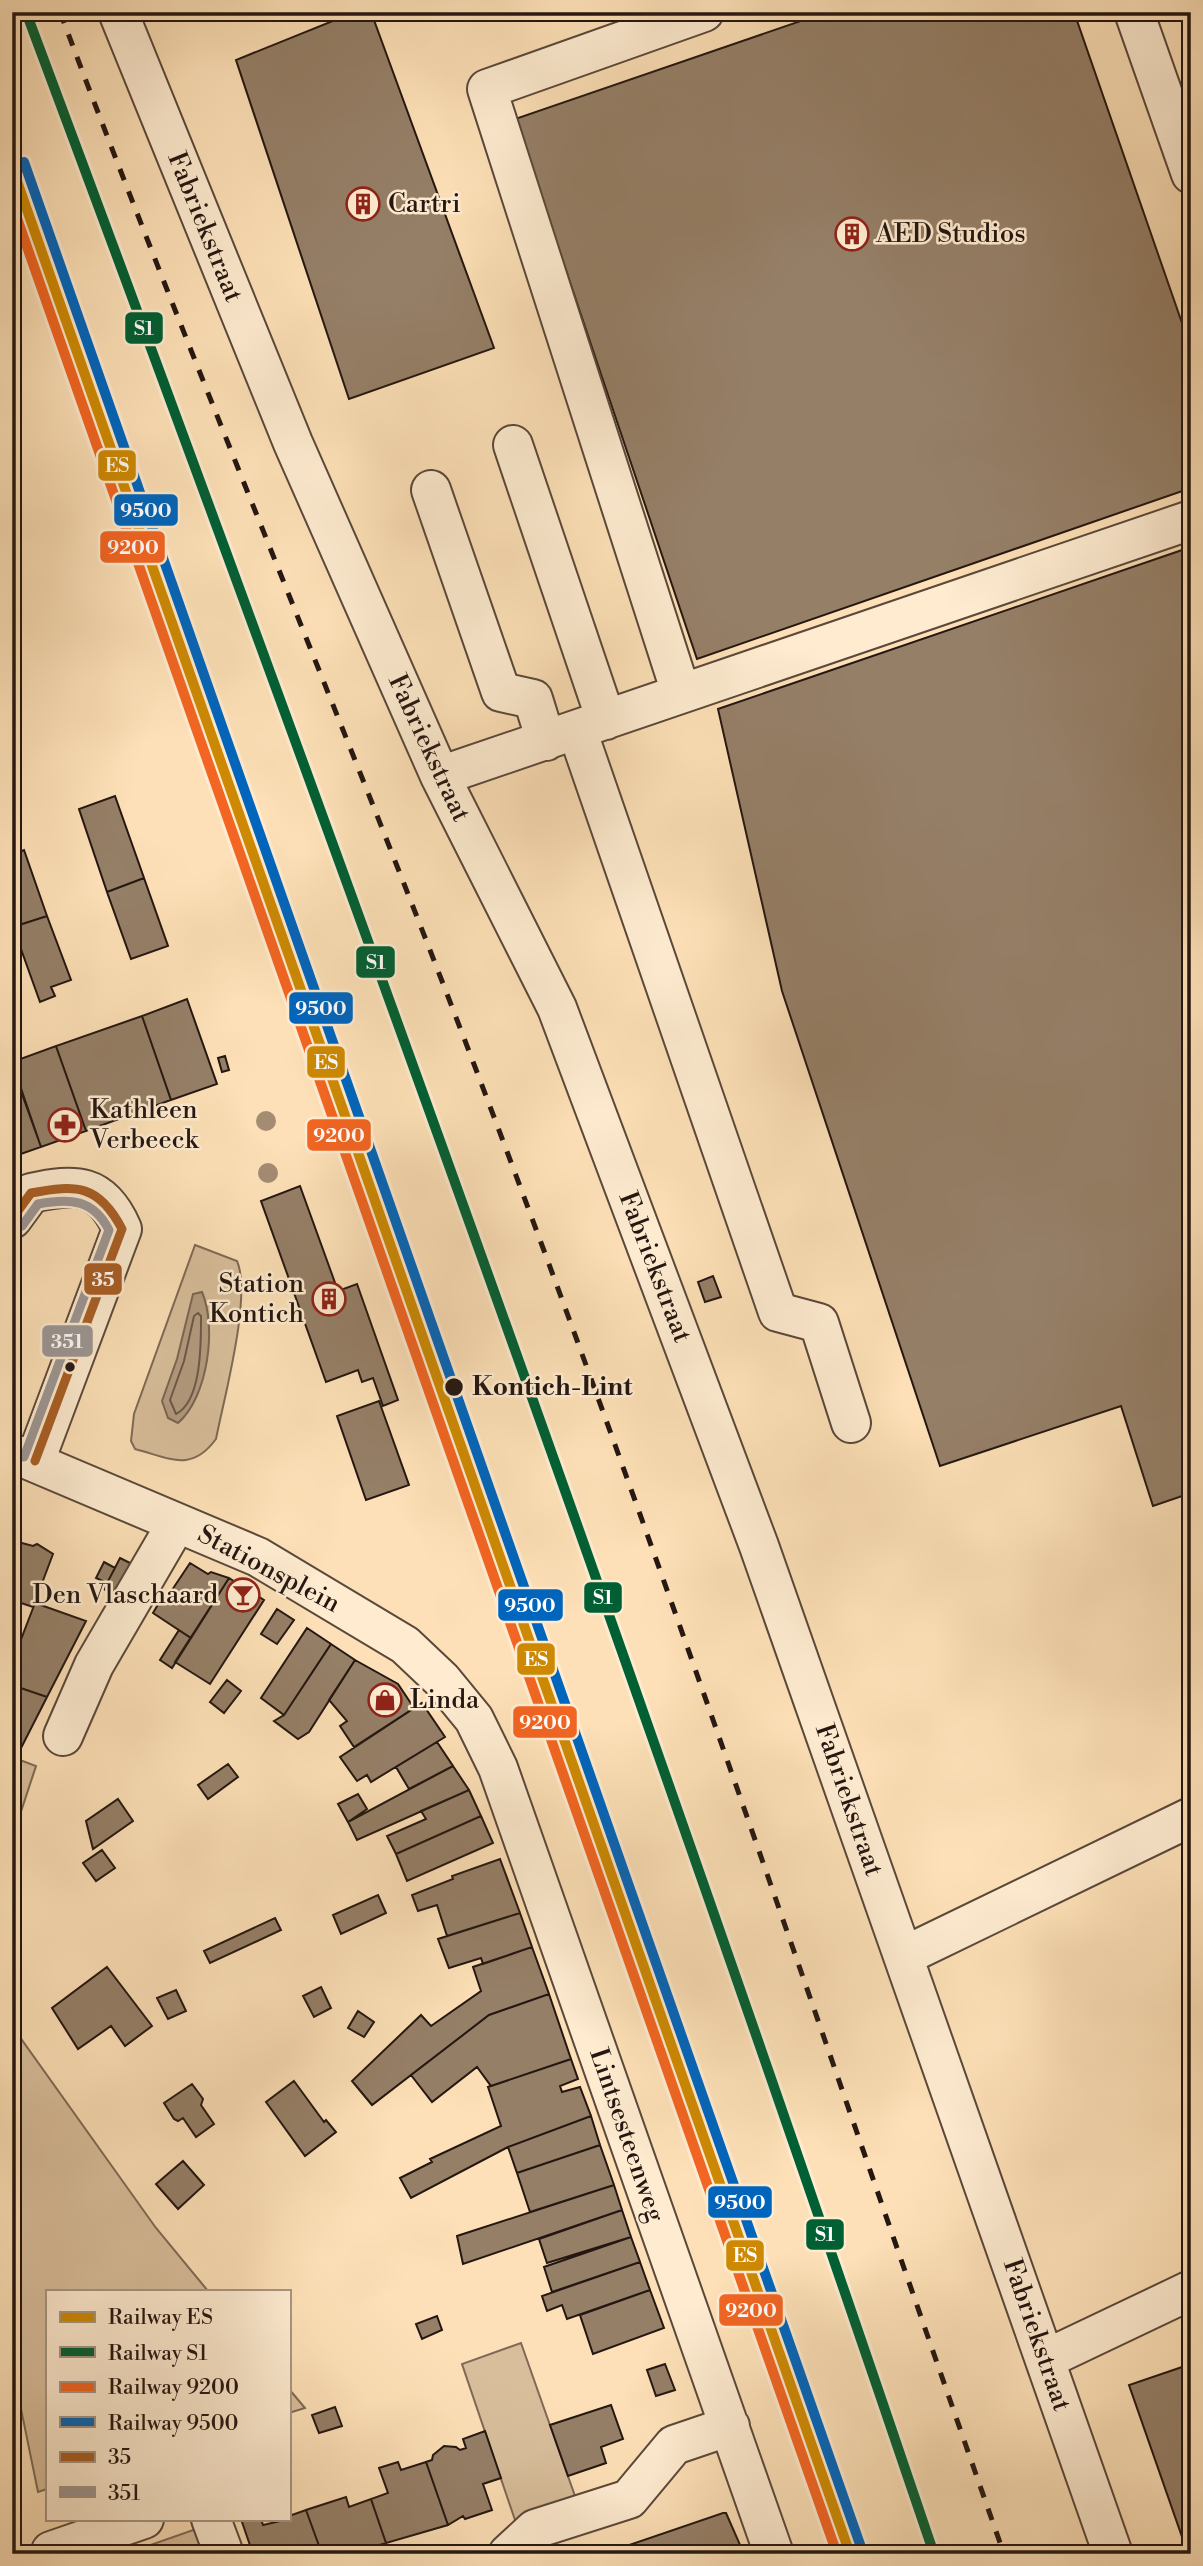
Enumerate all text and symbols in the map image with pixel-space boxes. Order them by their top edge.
street label: Fabriekstraat [160,147,250,307]
building icon: Cartri [344,185,382,223]
place label: Cartri [388,188,461,220]
building icon: AED Studios [833,215,871,253]
place label: AED Studios [875,218,1026,250]
line badge: S1 [124,311,164,345]
text: S1 [134,317,154,341]
line badge: ES [97,449,137,482]
text: ES [105,454,129,478]
line badge: 9500 [113,493,179,527]
text: 9500 [120,499,172,523]
line badge: 9200 [99,530,166,564]
text: 9200 [107,536,159,560]
street label: Fabriekstraat [381,669,477,827]
line badge: S1 [355,945,396,979]
text: S1 [366,951,386,975]
line badge: 9500 [288,991,354,1025]
text: 9500 [295,997,347,1021]
line badge: ES [306,1045,346,1079]
text: ES [314,1051,338,1075]
place label: Kathleen Verbeeck [89,1094,200,1156]
pharmacy icon: Kathleen Verbeeck [46,1106,84,1144]
line badge: 9200 [306,1118,372,1152]
text: 9200 [313,1124,365,1148]
street label: Fabriekstraat [612,1187,698,1347]
line badge: 35 [83,1262,123,1296]
text: 35 [91,1268,115,1292]
place label: Station Kontich [209,1268,304,1330]
building icon: Station Kontich [310,1280,348,1318]
line badge: 351 [41,1324,94,1358]
text: 351 [51,1330,83,1354]
unlabelled marker [63,1360,77,1374]
place label: Kontich-Lint [472,1371,633,1403]
marker: Kontich-Lint [443,1376,465,1398]
street label: Stationsplein [192,1518,346,1620]
bar icon: Den Vlaschaard [224,1576,262,1614]
place label: Den Vlaschaard [32,1579,218,1611]
line badge: S1 [583,1581,623,1614]
text: S1 [593,1586,613,1610]
line badge: 9500 [497,1588,564,1622]
text: 9500 [504,1594,556,1618]
line badge: ES [516,1642,556,1676]
text: ES [524,1648,548,1672]
shop icon: Linda [366,1681,404,1719]
place label: Linda [410,1684,480,1716]
line badge: 9200 [512,1705,578,1739]
text: 9200 [519,1711,571,1735]
street label: Fabriekstraat [808,1720,890,1880]
street label: Lintsesteenweg [582,2044,672,2227]
line badge: 9500 [707,2185,773,2219]
text: 9500 [714,2191,766,2215]
line badge: S1 [805,2218,845,2251]
text: S1 [815,2223,835,2247]
line badge: ES [725,2239,765,2272]
text: ES [733,2244,757,2268]
street label: Fabriekstraat [996,2255,1078,2415]
legend [46,2290,290,2520]
line badge: 9200 [718,2293,784,2327]
text: 9200 [725,2299,777,2323]
text: Railway ES [108,2305,213,2331]
text: Railway S1 [108,2341,207,2367]
text: Railway 9200 [108,2375,239,2401]
text: Railway 9500 [108,2411,239,2437]
text: 35 [108,2445,131,2471]
text: 351 [108,2481,140,2507]

